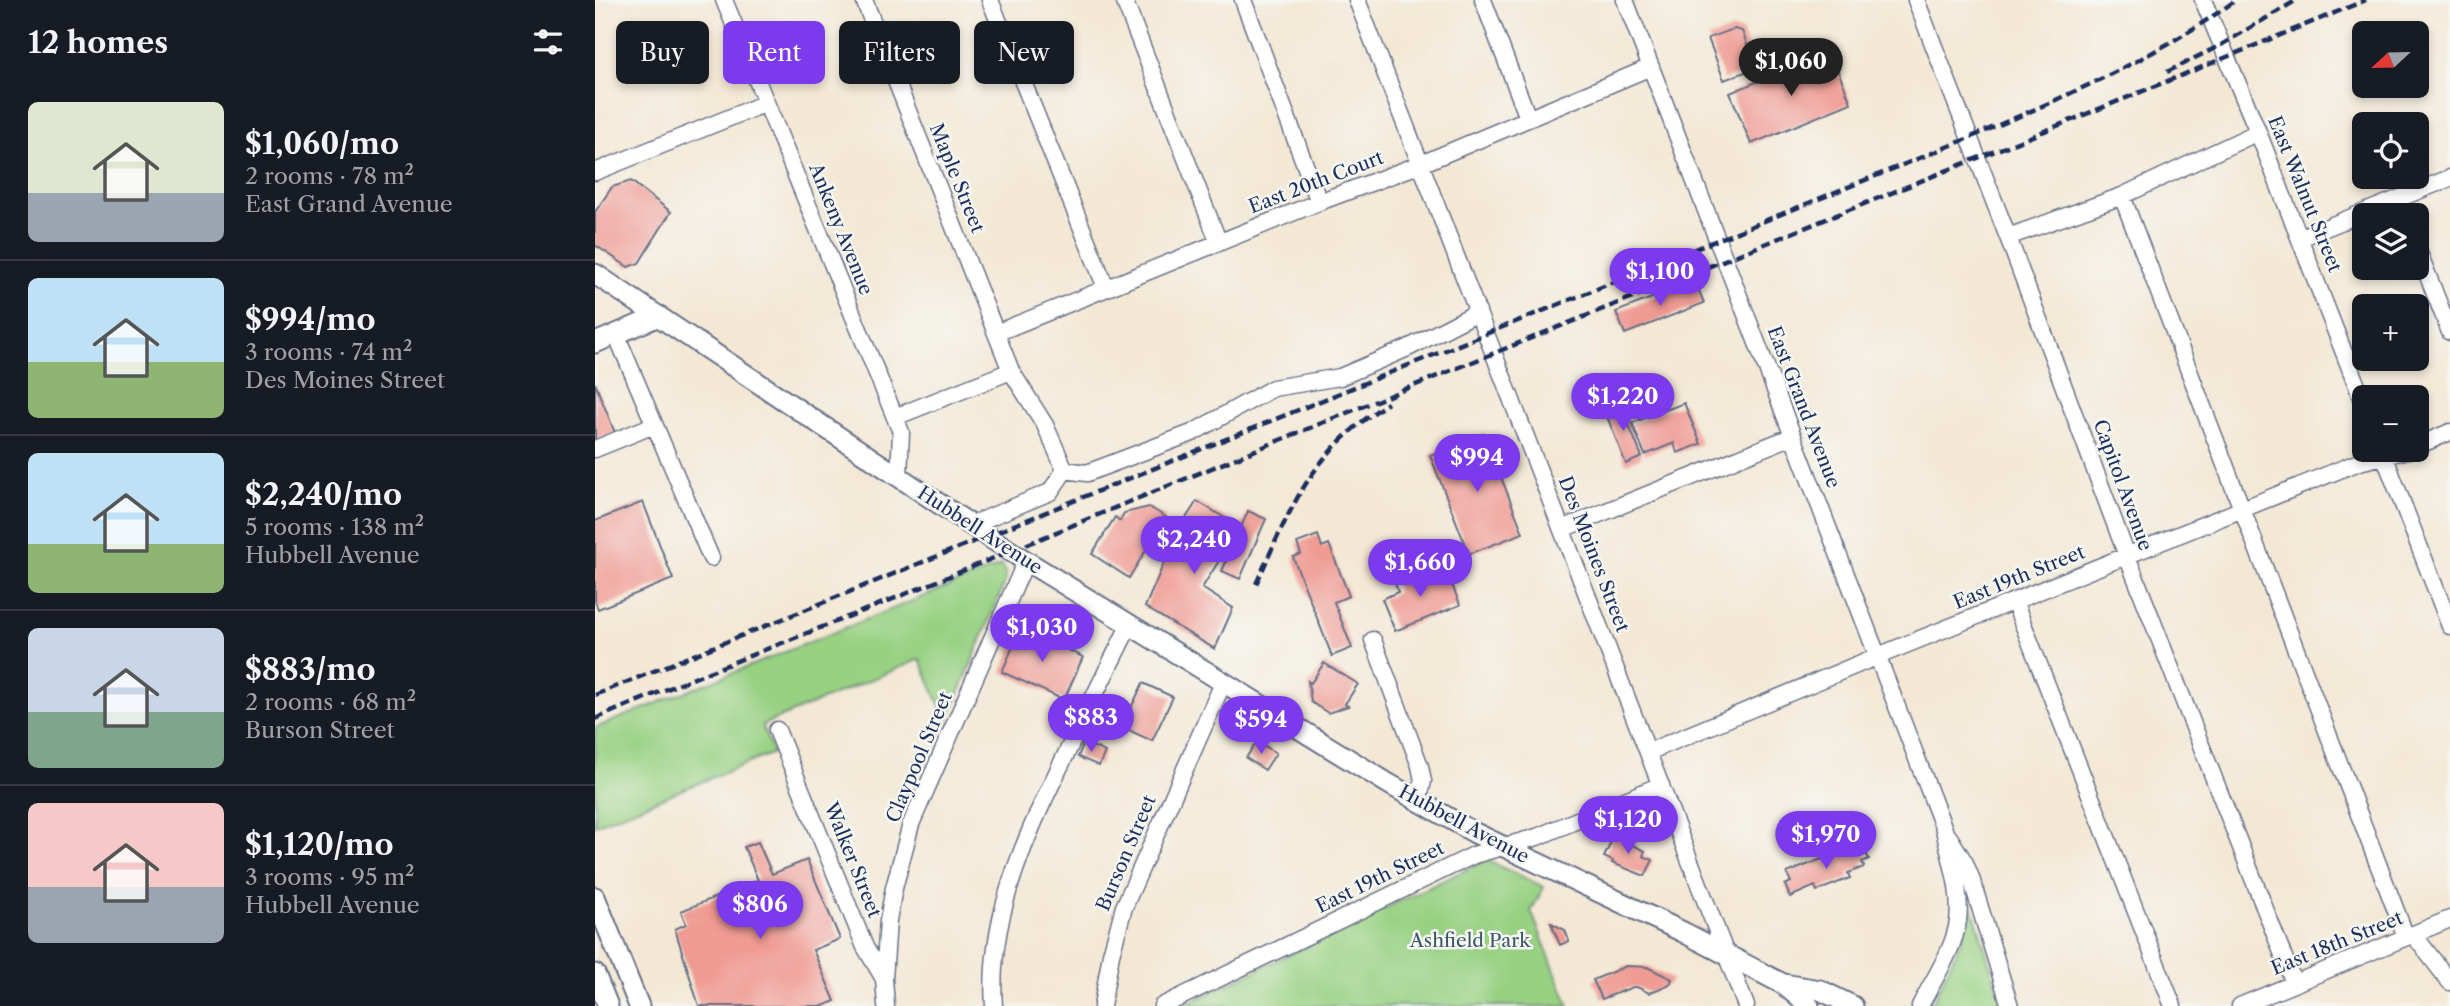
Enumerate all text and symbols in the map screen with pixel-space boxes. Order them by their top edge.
chip: Buy [616,21,709,84]
chip: Rent [723,21,825,84]
chip: Filters [839,21,960,84]
chip: New [974,21,1074,84]
north arrow [2352,21,2429,98]
map controls [2352,21,2429,462]
icon: filters [529,23,567,61]
text: 12 homes [28,24,168,61]
pin: $1,060 [1734,38,1848,98]
text: $1,060 [1755,47,1827,75]
button: locate [2352,112,2429,189]
street label: East Walnut Street [2263,113,2347,276]
street label: Maple Street [925,120,989,236]
text: $1,060/mo [245,125,399,162]
icon: home [84,130,168,214]
street label: East 20th Court [1245,146,1387,218]
street label: Ankeny Avenue [804,159,878,298]
text: 2 rooms · 78 m² [245,162,414,190]
text: East Grand Avenue [245,190,453,218]
button: layers [2352,203,2429,280]
pin: $1,100 [1603,248,1717,308]
text: $1,100 [1626,257,1694,285]
button: + [2352,294,2429,371]
text: $994/mo [245,301,376,338]
icon: home [84,306,168,390]
street label: East Grand Avenue [1763,323,1845,491]
text: 3 rooms · 74 m² [245,338,412,366]
text: Des Moines Street [245,366,445,394]
pin: $1,220 [1566,374,1680,433]
text: $1,220 [1587,382,1659,410]
button: − [2352,385,2429,462]
street label: Capitol Avenue [2089,416,2157,554]
pin: $994 [1436,434,1518,494]
text: $994 [1450,443,1504,471]
street label: Des Moines Street [1554,473,1634,636]
text: $2,240/mo [245,476,402,513]
icon: home [84,481,168,565]
street label: Hubbell Avenue [913,481,1047,579]
text: 5 rooms · 138 m² [245,513,424,541]
pin: $2,240 [1137,516,1251,576]
text: $2,240 [1157,525,1231,553]
pin: $1,660 [1363,540,1477,599]
street label: East 19th Street [1950,540,2088,614]
text: Hubbell Avenue [245,541,420,569]
text: $1,660 [1384,548,1456,576]
pin: $1,030 [985,604,1099,664]
text: $1,030 [1006,613,1078,641]
text: $883/mo [245,651,376,688]
icon: home [84,656,168,740]
text: 2 rooms · 68 m² [245,688,416,716]
street label: Claypool Street [881,688,957,826]
pin: $883 [1050,694,1132,754]
pin: $594 [1220,696,1302,756]
text: $883 [1064,703,1118,731]
text: $594 [1235,705,1287,733]
text: Burson Street [245,716,395,744]
street label: Hubbell Avenue [1395,780,1533,868]
street label: Burson Street [1091,791,1161,914]
pin: $1,120 [1571,796,1685,856]
street label: Walker Street [819,798,887,921]
text: $1,120 [1594,805,1662,833]
pin: $1,970 [1769,812,1883,871]
text: $1,970 [1791,820,1861,848]
text: $1,120/mo [245,826,394,863]
icon: home [84,831,168,915]
street label: East 19th Street [1312,836,1448,918]
text: 3 rooms · 95 m² [245,863,414,891]
pin: $806 [719,881,801,941]
text: $806 [732,890,788,918]
text: Hubbell Avenue [245,891,420,919]
street label: East 18th Street [2268,906,2406,980]
park label: Ashfield Park [1409,929,1531,952]

